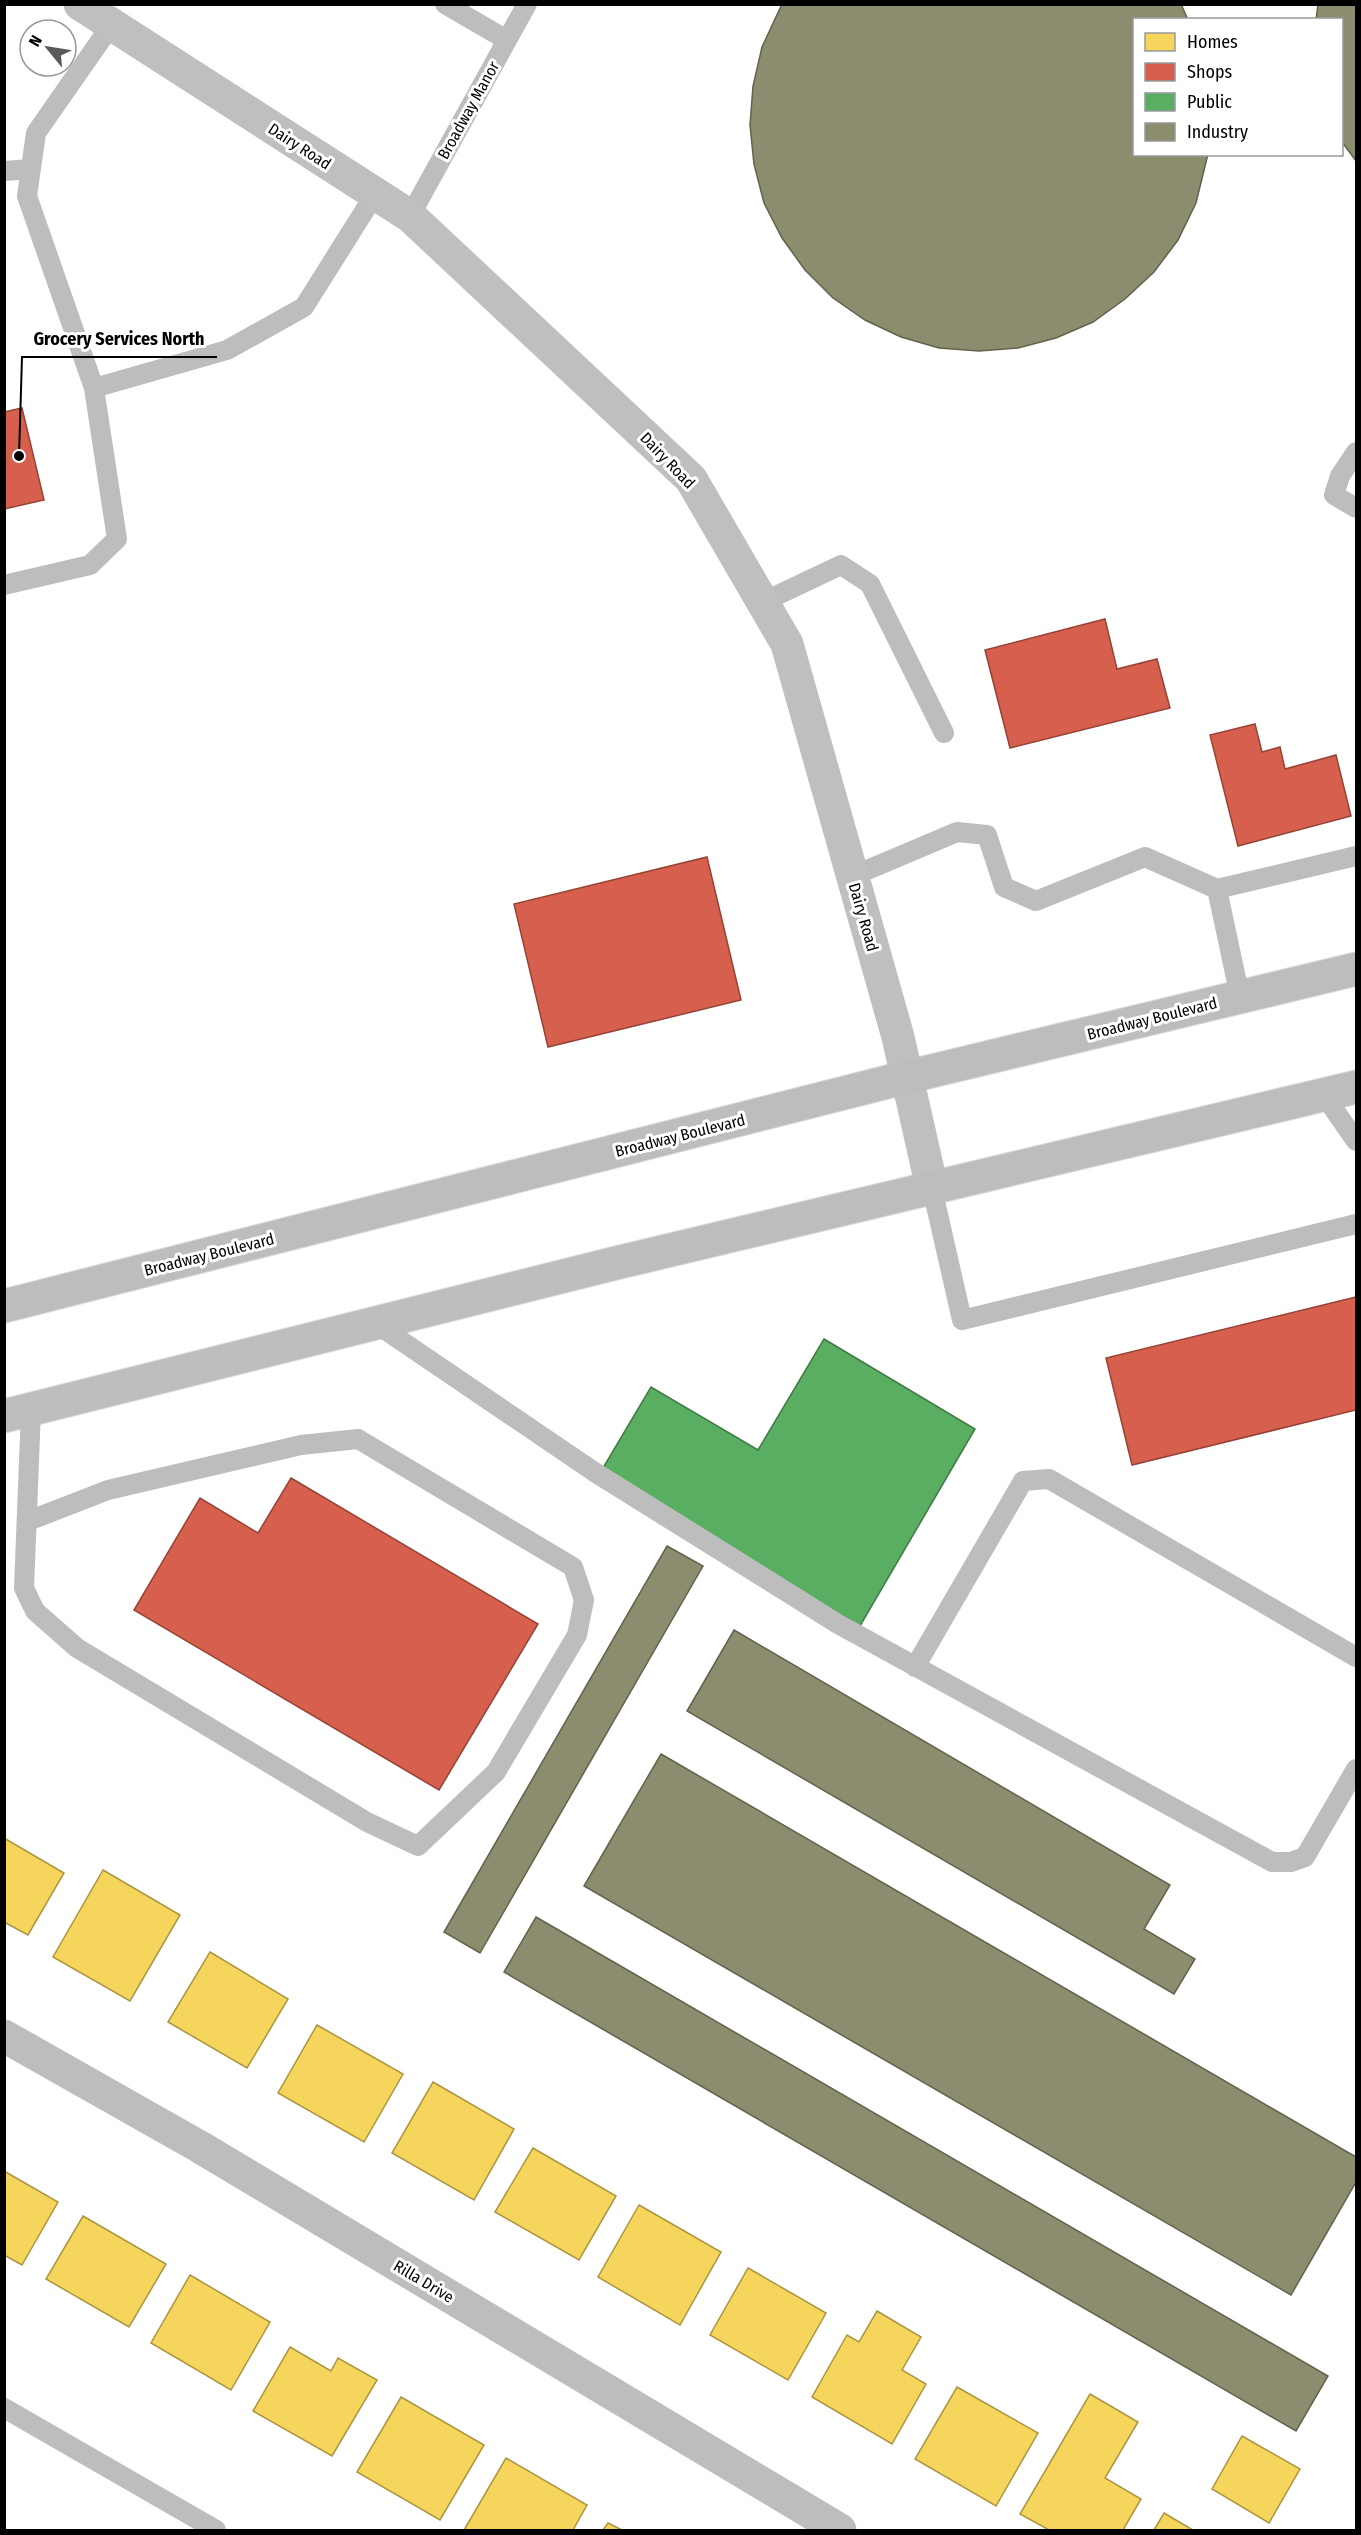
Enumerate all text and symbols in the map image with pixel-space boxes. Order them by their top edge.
north arrow [18,18,78,78]
legend [1133,18,1343,156]
text: Homes [1187,31,1238,53]
text: N [25,32,46,50]
street label: Broadway Manor [434,58,503,163]
text: Shops [1187,61,1232,83]
text: Public [1187,91,1232,113]
street label: Dairy Road [265,119,335,174]
text: Industry [1187,121,1248,143]
callout: Grocery Services North [22,321,217,357]
text: Grocery Services North [34,328,205,350]
street label: Dairy Road [636,428,699,492]
street label: Dairy Road [845,881,882,954]
street label: Broadway Boulevard [1085,993,1219,1044]
street label: Broadway Boulevard [613,1110,747,1161]
street label: Broadway Boulevard [142,1229,276,1280]
street label: Rilla Drive [390,2256,457,2307]

